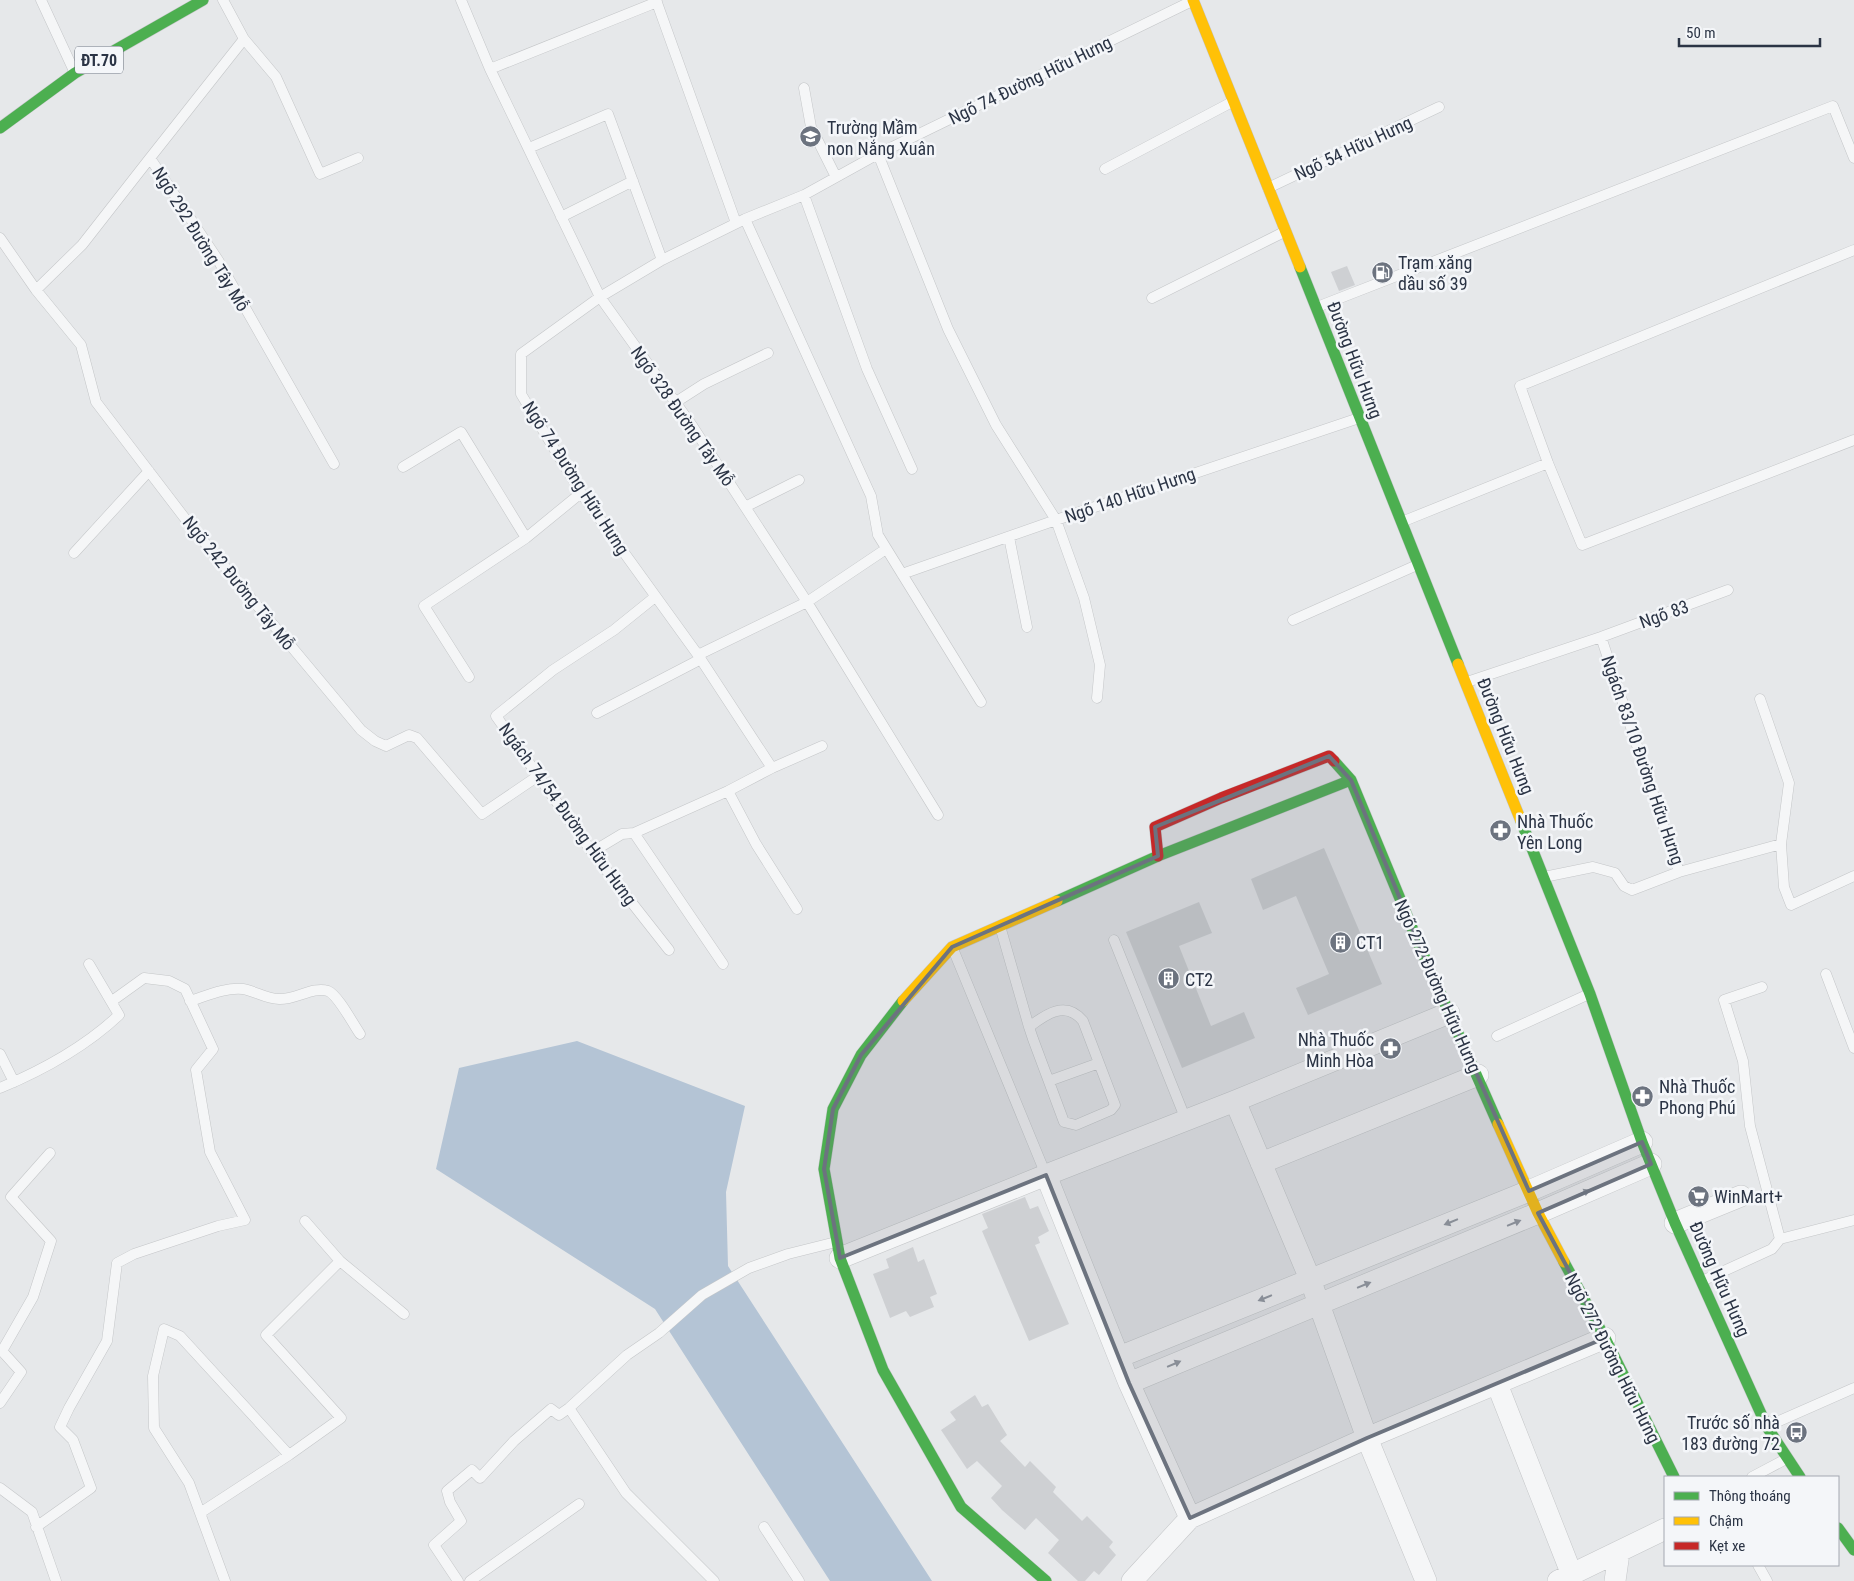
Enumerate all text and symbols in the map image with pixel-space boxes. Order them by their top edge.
scale bar [1679,15,1820,47]
text: 50 m [1686,24,1716,42]
street label: Ngõ 74 Đường Hữu Hưng [945,31,1115,129]
road number: ĐT.70 [75,46,123,74]
street label: Ngõ 54 Hữu Hưng [1291,112,1415,184]
place label: Trường Mầm non Nắng Xuân [827,117,935,159]
school or university icon: Trường Mầm non Nắng Xuân [799,125,823,149]
street label: Ngõ 292 Đường Tây Mỗ [148,163,254,315]
place label: Trạm xăng dầu số 39 [1398,252,1472,294]
fuel station icon: Trạm xăng dầu số 39 [1370,260,1394,284]
street label: Đường Hữu Hưng [1323,298,1387,422]
street label: Ngõ 328 Đường Tây Mỗ [627,342,739,490]
street label: Ngõ 74 Đường Hữu Hưng [518,397,634,559]
street label: Ngõ 140 Hữu Hưng [1062,463,1198,527]
street label: Ngõ 242 Đường Tây Mỗ [179,512,299,654]
street label: Ngõ 83 [1636,595,1692,633]
street label: Ngách 83/10 Đường Hữu Hưng [1597,653,1689,867]
street label: Đường Hữu Hưng [1473,675,1539,797]
street label: Ngách 74/54 Đường Hữu Hưng [495,719,641,909]
place label: Nhà Thuốc Yên Long [1517,811,1593,853]
pharmacy icon: Nhà Thuốc Yên Long [1489,819,1513,843]
street label: Ngõ 272 Đường Hữu Hưng [1390,896,1486,1076]
building icon: CT1 [1328,930,1352,954]
place label: CT1 [1356,932,1384,953]
building icon: CT2 [1157,967,1181,991]
place label: CT2 [1185,969,1213,990]
place label: Nhà Thuốc Minh Hòa [1298,1029,1374,1071]
pharmacy icon: Nhà Thuốc Minh Hòa [1378,1037,1402,1061]
place label: Nhà Thuốc Phong Phú [1659,1076,1736,1118]
pharmacy icon: Nhà Thuốc Phong Phú [1631,1084,1655,1108]
supermarket icon: WinMart+ [1686,1184,1710,1208]
place label: WinMart+ [1714,1186,1783,1207]
one-way arrow [1576,1189,1590,1197]
one-way arrow [1507,1218,1521,1226]
street label: Đường Hữu Hưng [1685,1218,1755,1340]
one-way arrow [1444,1219,1458,1227]
street label: Ngõ 272 Đường Hữu Hưng [1561,1270,1665,1446]
one-way arrow [1357,1280,1371,1288]
one-way arrow [1258,1294,1272,1302]
one-way arrow [1167,1359,1181,1367]
place label: Trước số nhà 183 đường 72 [1681,1412,1780,1454]
bus stop icon: Trước số nhà 183 đường 72 [1784,1420,1808,1444]
legend [1664,1476,1839,1566]
text: Thông thoáng [1709,1487,1791,1505]
text: Chậm [1709,1512,1743,1530]
text: Kẹt xe [1709,1537,1745,1555]

